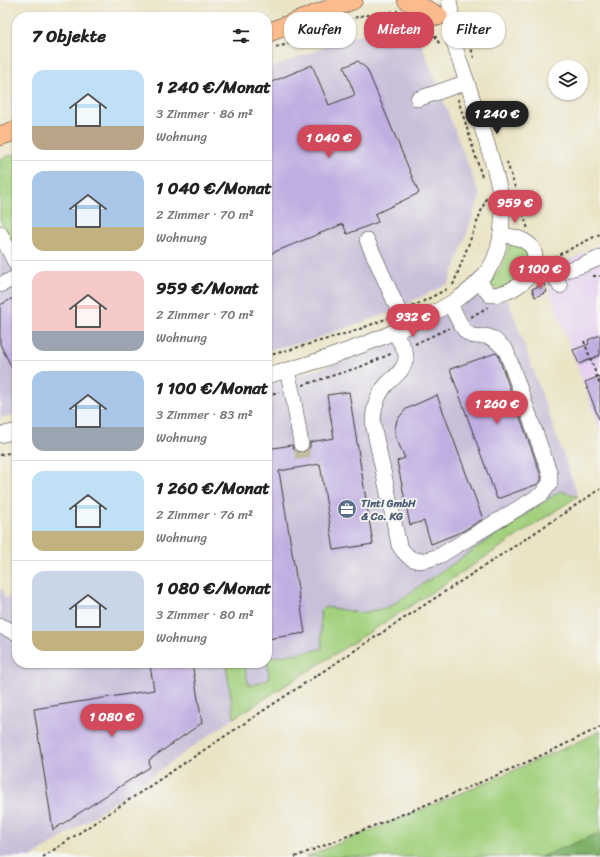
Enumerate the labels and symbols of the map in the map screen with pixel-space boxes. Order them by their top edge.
pin: 1 240 € [460,101,534,135]
pin: 1 040 € [292,125,366,159]
pin: 959 € [487,190,543,224]
pin: 1 100 € [503,256,577,290]
pin: 932 € [385,304,441,338]
pin: 1 260 € [460,391,534,425]
place label: Tinti GmbH & Co. KG [361,494,416,526]
office icon: Tinti GmbH & Co. KG [336,498,358,520]
pin: 1 080 € [75,704,149,738]

